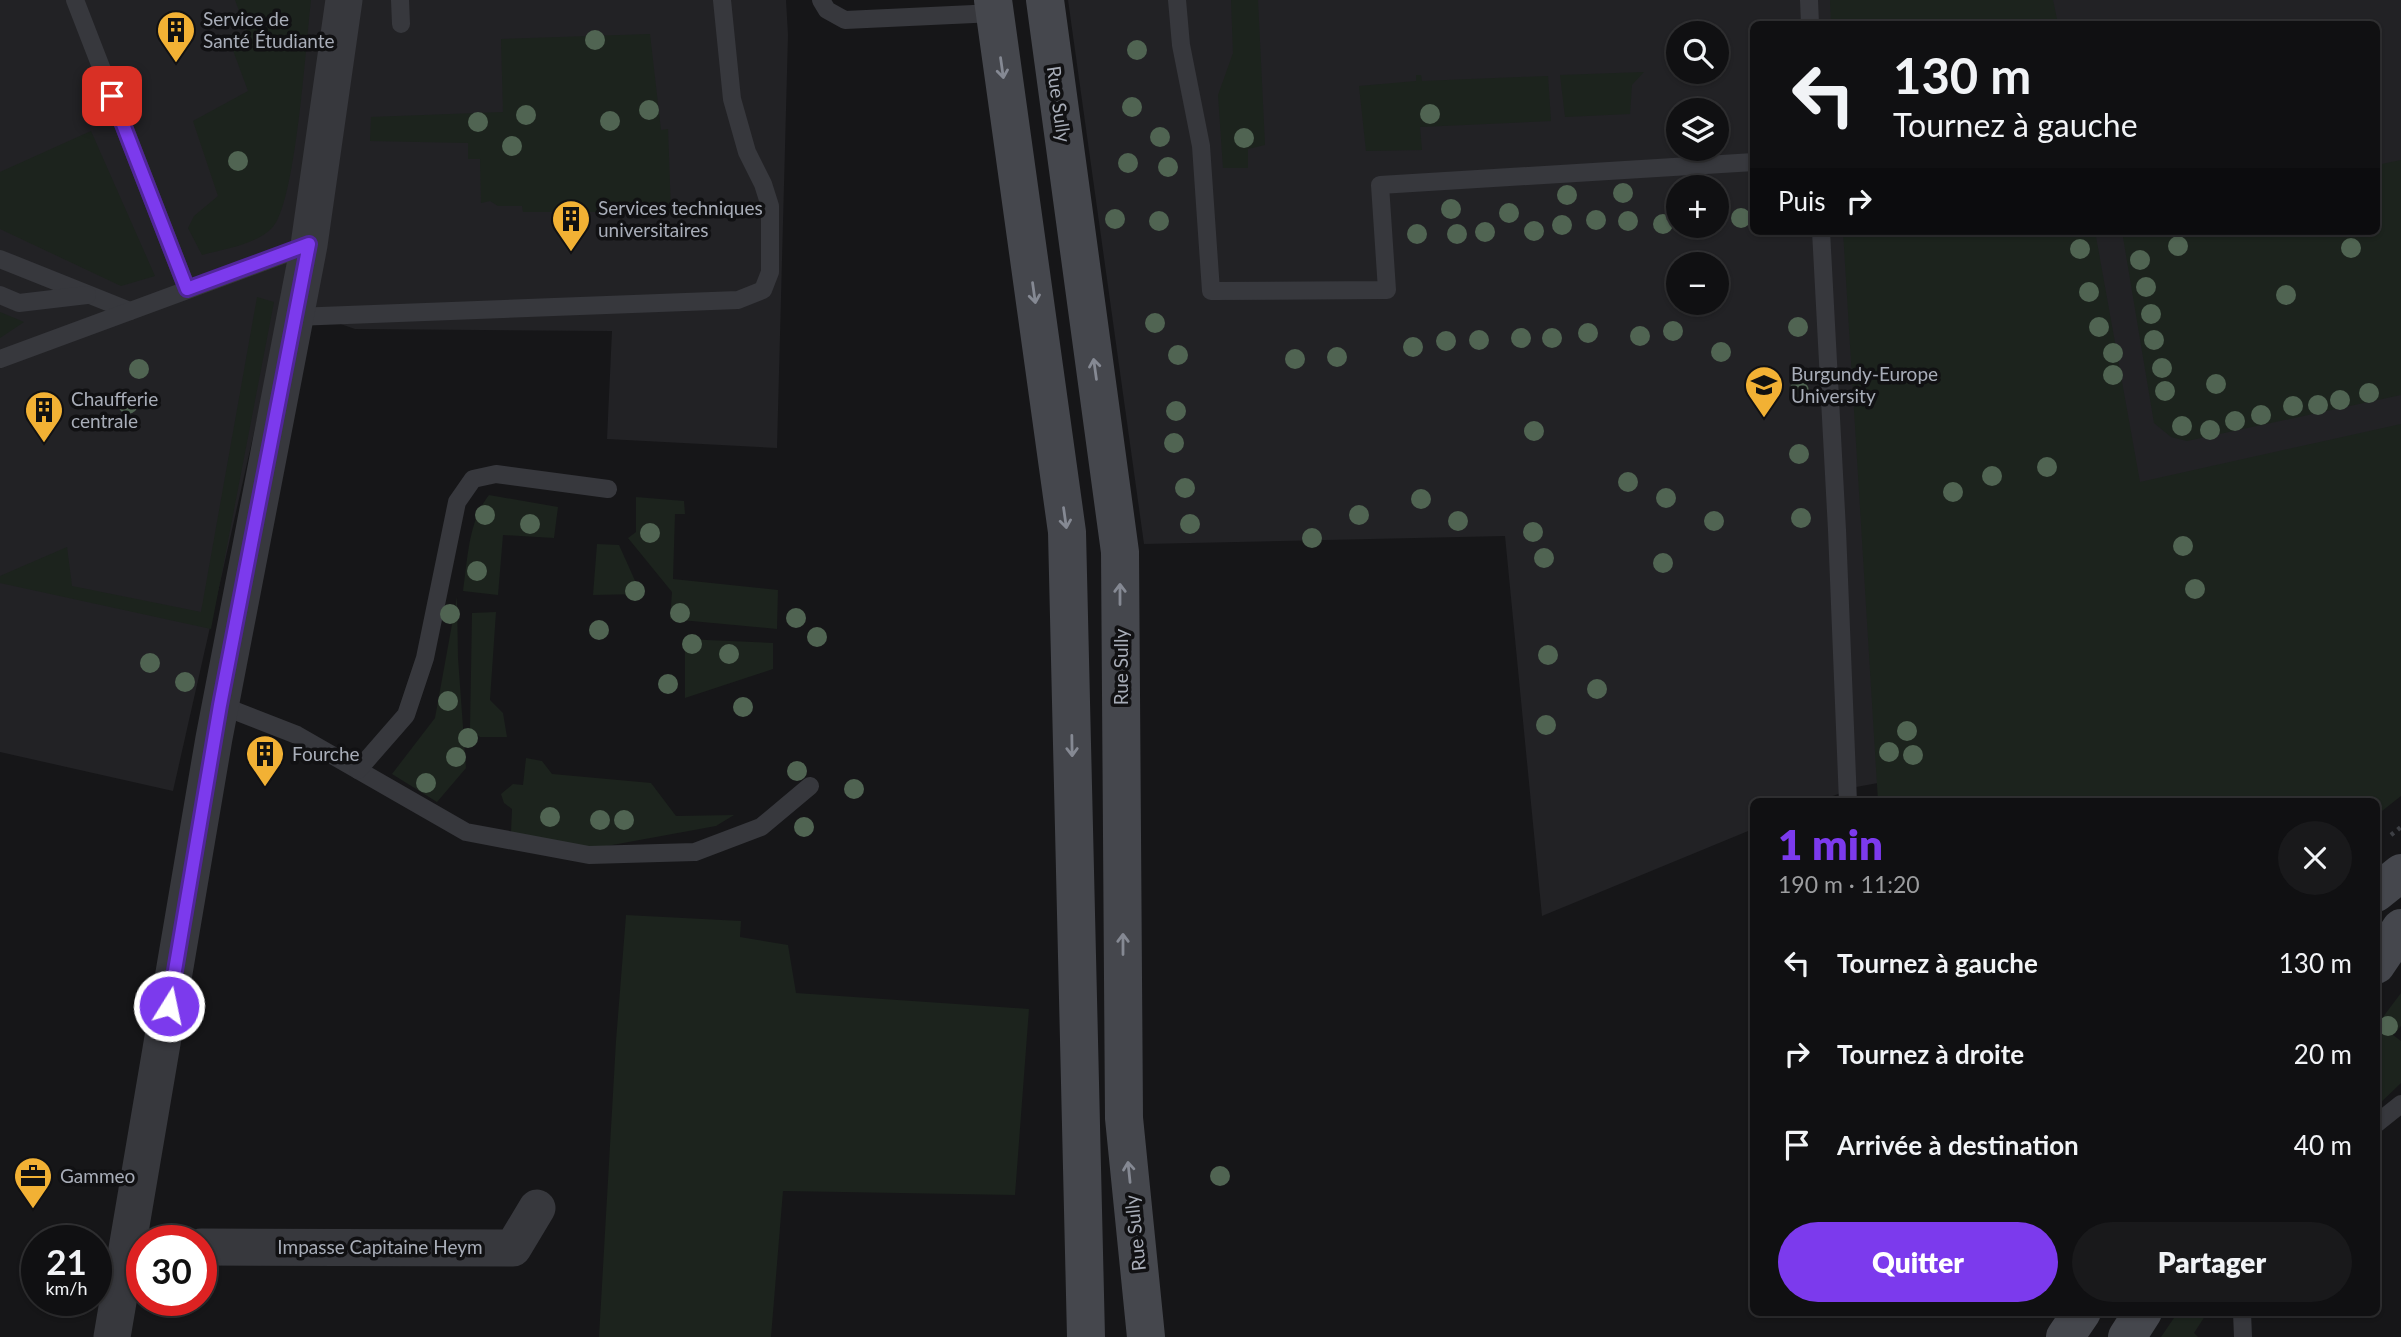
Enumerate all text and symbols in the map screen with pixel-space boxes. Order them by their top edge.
place label: Service de Santé Étudiante [203,7,335,52]
building icon: Service de Santé Étudiante [155,9,197,64]
map controls [1666,21,1729,315]
button: search [1666,21,1729,84]
text: 130 m [1893,46,2031,104]
icon: left [1778,49,1869,140]
one-way arrow [996,56,1009,78]
street label: Rue Sully [1043,64,1076,144]
pin [82,66,142,126]
icon: arrive [93,77,131,115]
button: layers [1666,98,1729,161]
text: Tournez à gauche [1893,105,2138,144]
button: + [1666,175,1729,238]
icon: right [1840,182,1878,220]
text: Puis [1778,185,1826,217]
place label: Services techniques universitaires [598,196,763,241]
building icon: Services techniques universitaires [550,198,592,253]
button: − [1666,252,1729,315]
one-way arrow [1027,281,1040,304]
one-way arrow [1088,358,1101,380]
place label: Burgundy-Europe University [1791,362,1938,407]
school or university icon: Burgundy-Europe University [1743,364,1785,419]
place label: Chaufferie centrale [71,387,158,432]
building icon: Chaufferie centrale [23,389,65,444]
one-way arrow [1059,506,1072,529]
one-way arrow [1113,583,1127,606]
street label: Rue Sully [1109,629,1132,705]
building icon: Fourche [244,733,286,788]
one-way arrow [1065,734,1079,757]
place label: Fourche [292,742,360,765]
text: 1 min [1778,819,1883,869]
button: close [2278,821,2352,895]
text: 190 m · 11:20 [1778,870,1920,898]
one-way arrow [1116,933,1130,956]
icon: left [1778,944,1816,982]
text: Tournez à gauche [1837,947,2038,979]
text: 130 m [2279,947,2352,979]
position arrow [132,969,206,1043]
icon: right [1778,1035,1816,1073]
text: Tournez à droite [1837,1038,2024,1070]
text: 20 m [2294,1038,2352,1070]
icon: arrive [1778,1126,1816,1164]
text: Arrivée à destination [1837,1129,2079,1161]
text: 40 m [2294,1129,2352,1161]
office icon: Gammeo [12,1155,54,1210]
one-way arrow [1122,1161,1135,1183]
place label: Gammeo [60,1164,135,1187]
street label: Rue Sully [1119,1194,1150,1272]
button: Quitter [1778,1222,2058,1302]
button: Partager [2072,1222,2352,1302]
speed limit sign: 30 [126,1225,217,1316]
street label: Impasse Capitaine Heym [277,1235,483,1258]
text: 21 [46,1240,87,1282]
text: km/h [45,1277,88,1299]

